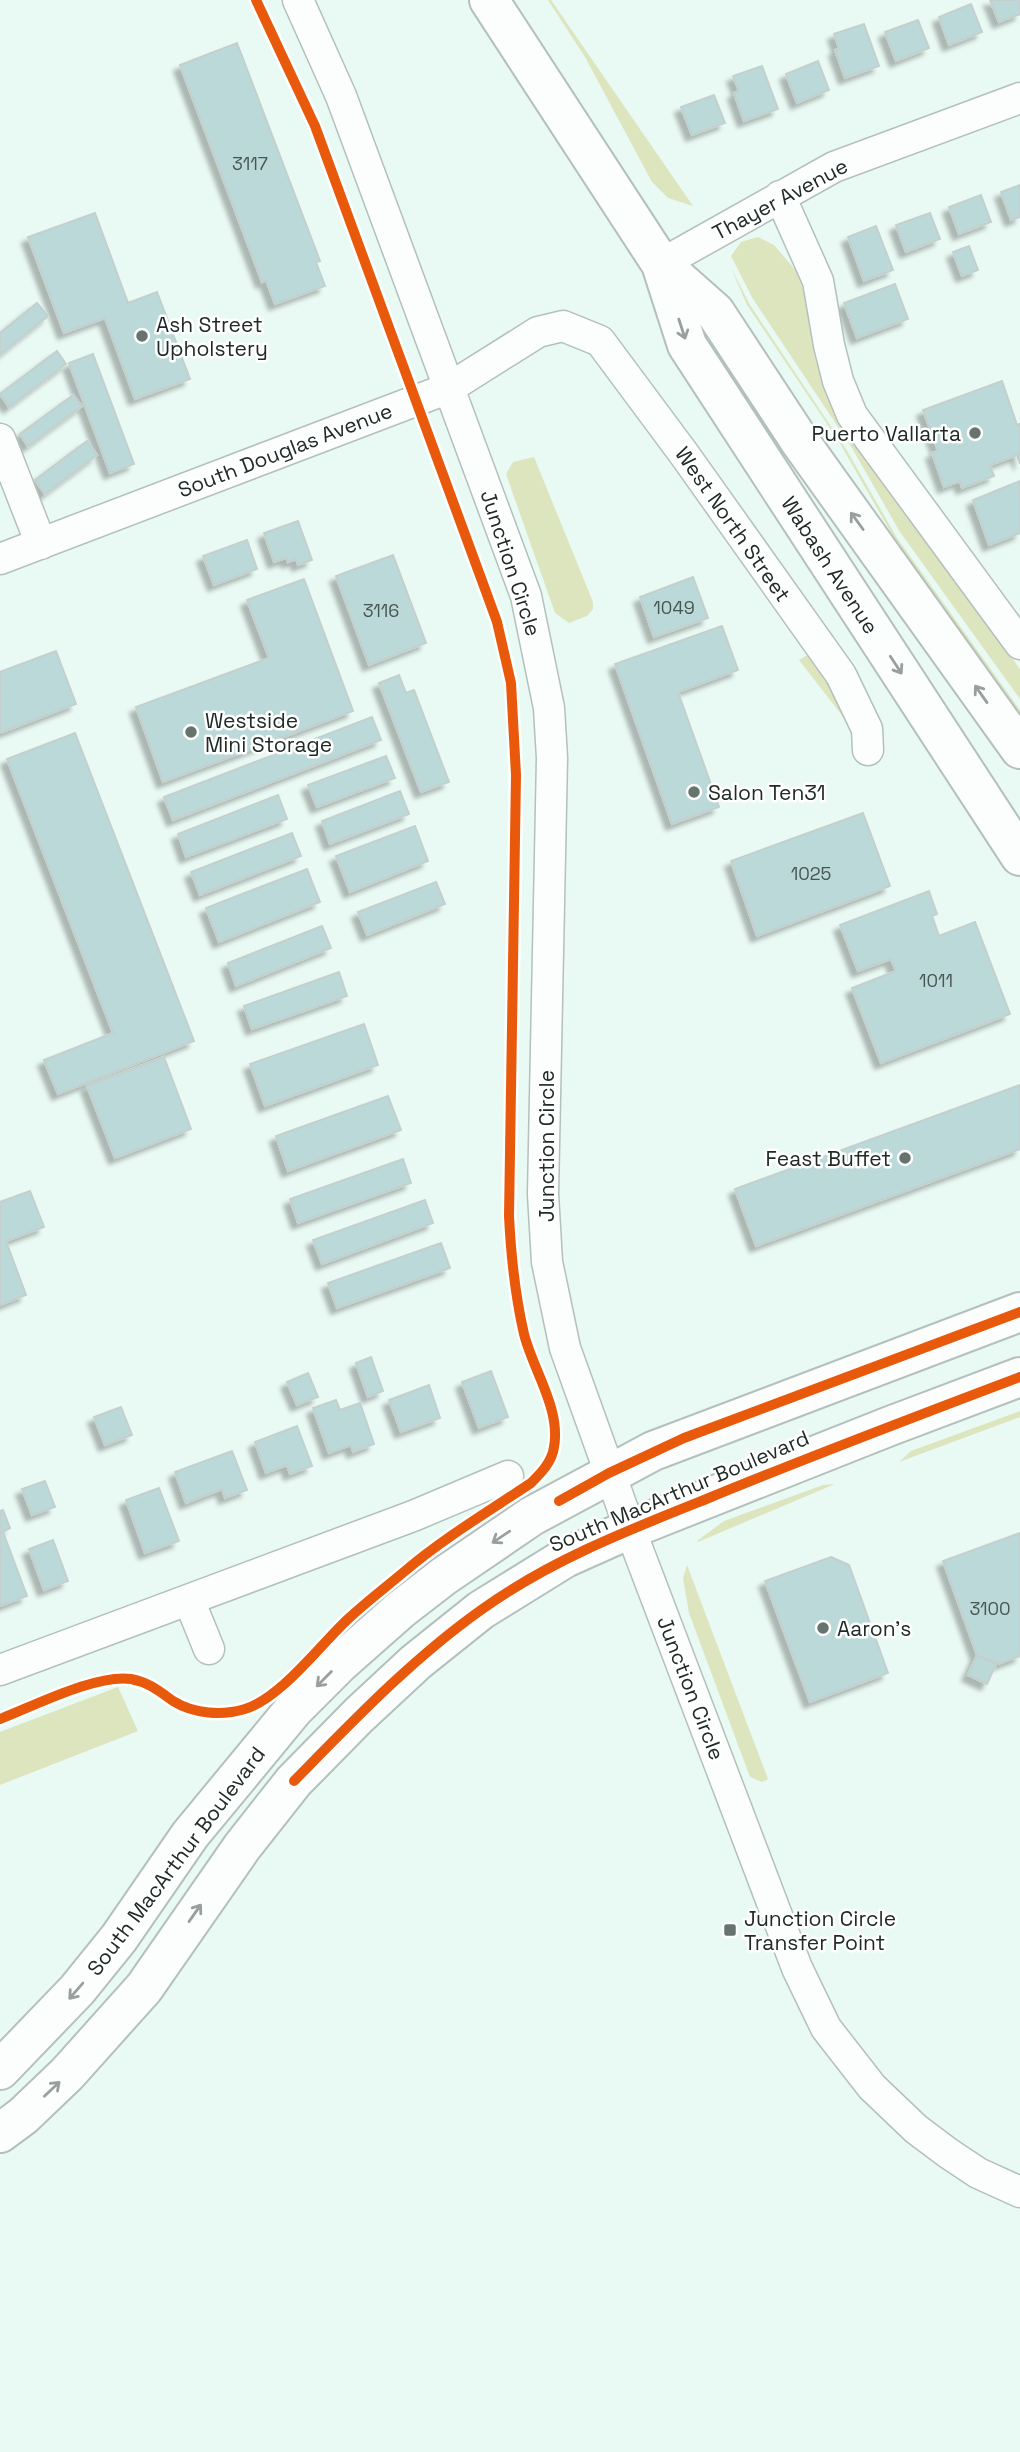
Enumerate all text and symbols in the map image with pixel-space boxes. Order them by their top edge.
house number: 3117 [232,152,268,175]
street label: Thayer Avenue [708,152,852,246]
place label: Ash Street Upholstery [156,311,268,362]
one-way arrow [676,318,689,340]
marker: Ash Street Upholstery [134,328,150,344]
street label: South Douglas Avenue [174,397,396,503]
place label: Puerto Vallarta [812,420,961,447]
marker: Puerto Vallarta [967,425,983,441]
street label: West North Street [669,441,797,607]
street label: Junction Circle [475,486,547,640]
street label: Wabash Avenue [775,491,885,639]
one-way arrow [850,512,864,531]
house number: 1049 [653,596,695,619]
house number: 3116 [363,599,399,622]
one-way arrow [889,655,903,675]
one-way arrow [974,685,988,704]
place label: Westside Mini Storage [205,707,332,758]
marker: Westside Mini Storage [183,724,199,740]
place label: Salon Ten31 [708,779,826,806]
marker: Salon Ten31 [686,784,702,800]
house number: 1025 [791,862,831,885]
house number: 1011 [919,969,953,992]
street label: Junction Circle [533,1070,560,1222]
place label: Feast Buffet [766,1145,891,1172]
marker: Feast Buffet [897,1150,913,1166]
street label: South MacArthur Boulevard [545,1424,813,1558]
one-way arrow [492,1530,511,1544]
house number: 3100 [969,1597,1011,1620]
street label: Junction Circle [651,1612,731,1764]
place label: Aaron's [837,1615,911,1642]
marker: Aaron's [815,1620,831,1636]
one-way arrow [316,1671,333,1688]
street label: South MacArthur Boulevard [81,1741,271,1981]
one-way arrow [188,1904,202,1923]
place label: Junction Circle Transfer Point [744,1905,896,1956]
marker: Junction Circle Transfer Point [722,1922,738,1938]
one-way arrow [68,1982,84,2000]
one-way arrow [43,2081,61,2097]

